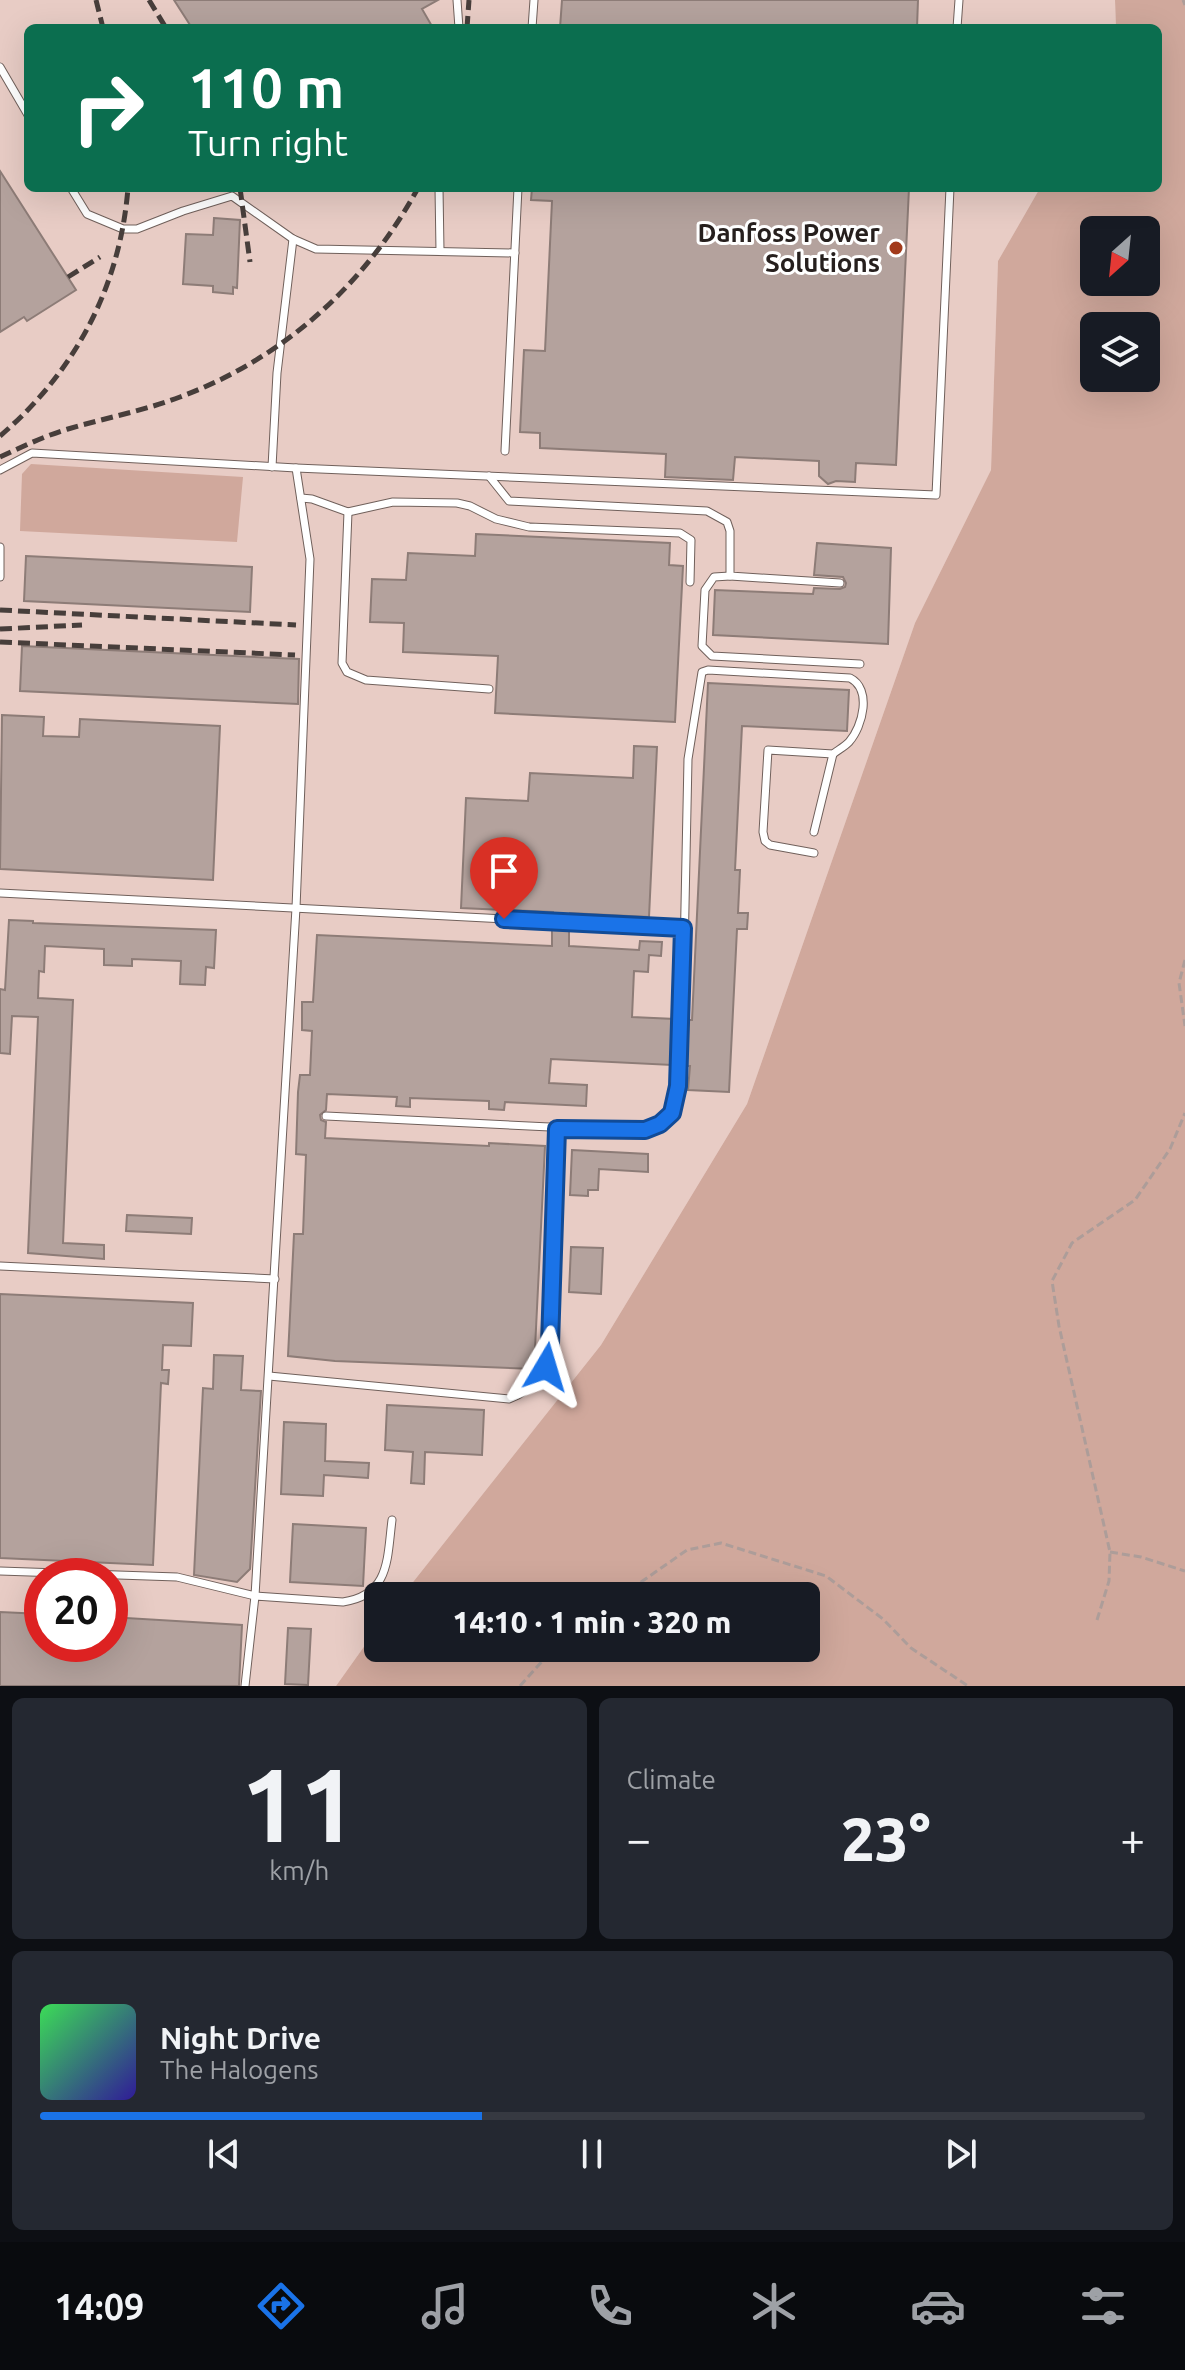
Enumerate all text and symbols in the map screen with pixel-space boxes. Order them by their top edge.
icon: right [56,56,160,160]
text: 110 m [188,56,344,119]
text: Turn right [188,122,348,163]
north arrow [1080,216,1160,296]
map controls [1080,216,1160,392]
place label: Danfoss Power Solutions [698,218,880,277]
marker: Danfoss Power Solutions [887,239,905,257]
button: layers [1080,312,1160,392]
pin [470,837,538,919]
icon: arrive [482,849,526,893]
position arrow [504,1325,588,1409]
speed limit sign: 20 [24,1558,128,1662]
text: 14:10 · 1 min · 320 m [453,1605,731,1639]
text: 11 [241,1745,358,1862]
text: Climate [627,1765,716,1794]
text: 23° [841,1805,930,1872]
text: − [627,1814,651,1863]
text: + [1120,1814,1145,1863]
text: km/h [269,1856,329,1885]
text: Night Drive [160,2021,321,2055]
text: The Halogens [160,2055,319,2084]
icon: previous [202,2132,246,2176]
icon: pause [570,2132,614,2176]
icon: next [939,2132,983,2176]
icon: directions [253,2278,309,2334]
icon: music [417,2278,473,2334]
icon: phone [582,2278,638,2334]
icon: climate [746,2278,802,2334]
icon: car [910,2278,966,2334]
icon: filters [1075,2278,1131,2334]
text: 14:09 [54,2286,144,2327]

